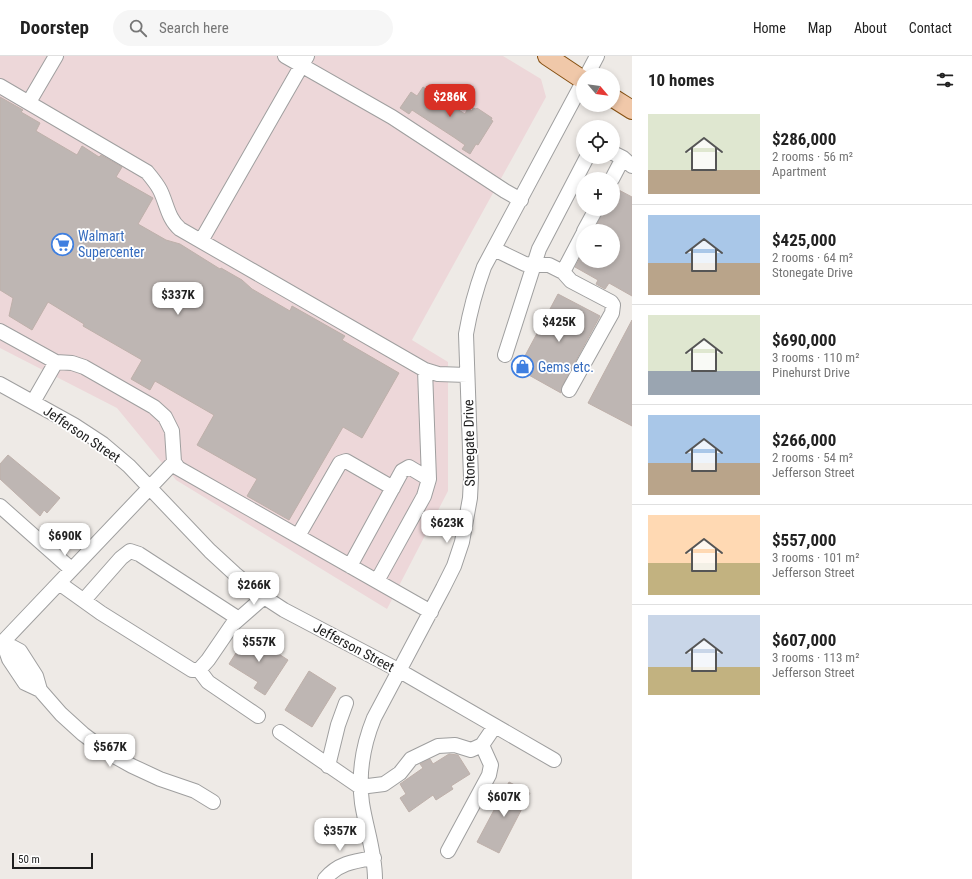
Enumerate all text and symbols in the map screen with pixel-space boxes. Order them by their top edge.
search box [113,10,393,46]
text: Doorstep [20,16,89,39]
icon: search [127,17,149,39]
text: Search here [159,19,229,37]
text: Home [753,20,786,36]
text: Map [808,20,832,36]
text: About [854,20,887,36]
text: Contact [909,20,952,36]
north arrow [576,68,620,112]
map controls [576,68,620,268]
icon: filters [934,69,956,91]
text: 10 homes [648,70,714,90]
pin: $286K [422,84,478,118]
text: $286K [433,89,467,104]
button: locate [576,120,620,164]
text: $286,000 [772,129,836,149]
icon: home [680,130,728,178]
text: 2 rooms · 56 m² [772,149,853,164]
text: Apartment [772,164,826,179]
button: + [576,172,620,216]
button: − [576,224,620,268]
place label: Walmart Supercenter [78,228,144,260]
text: $425,000 [772,230,836,250]
supermarket icon: Walmart Supercenter [50,231,76,257]
icon: home [680,231,728,279]
text: 2 rooms · 64 m² [772,250,853,265]
text: Stonegate Drive [772,265,853,280]
pin: $337K [150,282,206,316]
text: $337K [161,287,195,302]
pin: $425K [531,309,587,343]
text: $425K [542,314,576,329]
text: $690,000 [772,330,836,350]
icon: home [680,331,728,379]
text: 3 rooms · 110 m² [772,350,859,365]
shop icon: Gems etc. [509,354,535,380]
place label: Gems etc. [538,359,594,375]
text: Pinehurst Drive [772,365,850,380]
street label: Stonegate Drive [460,399,478,487]
street label: Jefferson Street [41,402,123,466]
text: $266,000 [772,430,836,450]
icon: home [680,431,728,479]
text: 2 rooms · 54 m² [772,450,853,465]
text: Jefferson Street [772,465,855,480]
pin: $623K [419,510,475,544]
text: $623K [430,515,464,530]
pin: $690K [37,523,93,557]
text: $690K [48,528,82,543]
text: $557,000 [772,530,836,550]
icon: home [680,531,728,579]
text: 3 rooms · 101 m² [772,550,859,565]
text: Jefferson Street [772,565,855,580]
pin: $266K [226,572,282,606]
text: $266K [237,577,271,592]
street label: Jefferson Street [311,619,397,675]
pin: $557K [231,629,287,663]
text: $607,000 [772,630,836,650]
icon: home [680,631,728,679]
text: $557K [242,634,276,649]
text: 3 rooms · 113 m² [772,650,859,665]
text: Jefferson Street [772,665,855,680]
pin: $567K [82,734,138,768]
text: $567K [93,739,127,754]
pin: $607K [476,784,532,818]
text: $607K [487,789,521,804]
pin: $357K [312,818,368,852]
text: $357K [323,823,357,838]
scale bar [12,851,93,870]
text: 50 m [18,853,40,866]

